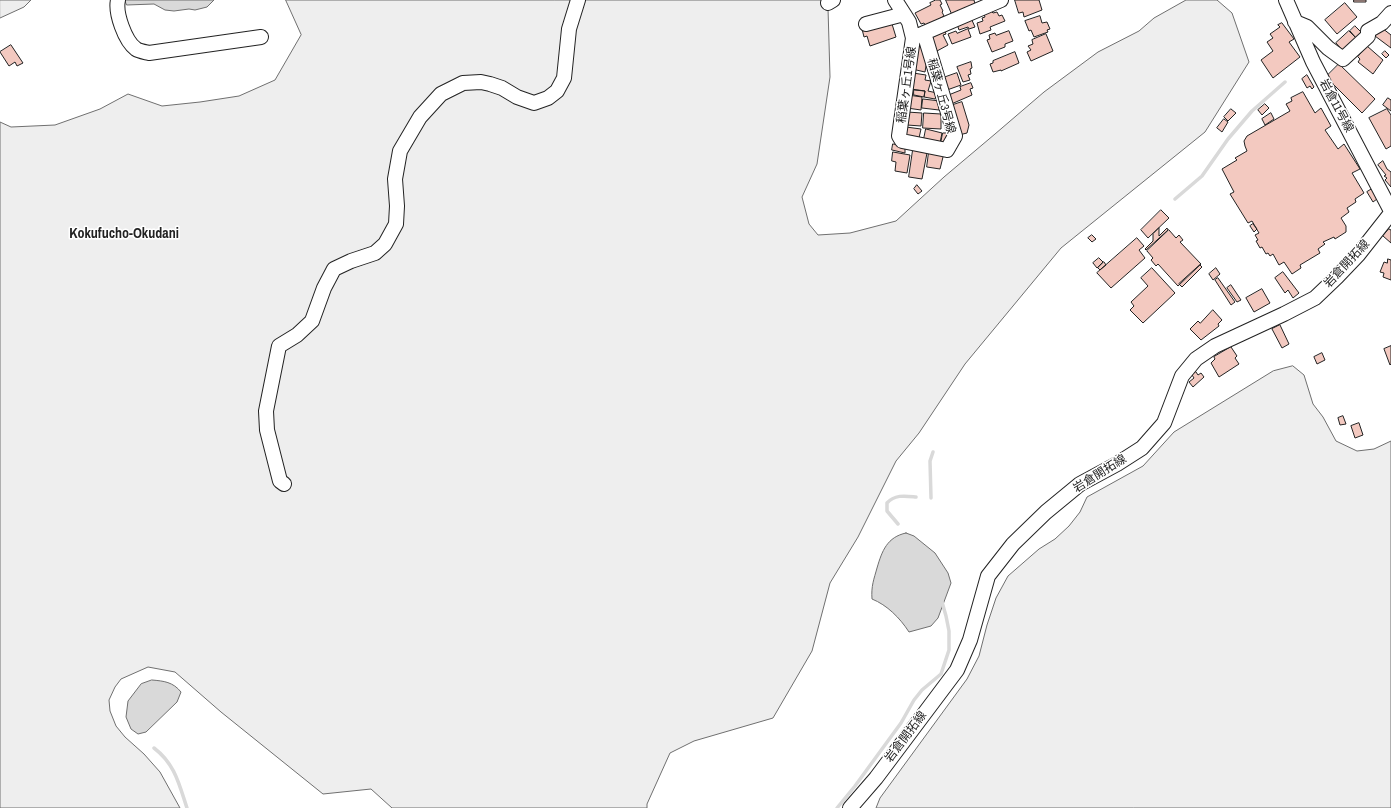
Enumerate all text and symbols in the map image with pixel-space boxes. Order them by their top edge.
street label: 稲葉ヶ丘1号線 [894,46,920,124]
street label: 稲葉ヶ丘3号線 [924,57,958,135]
street label: 岩倉11号線 [1316,77,1356,135]
district label: Kokufucho-Okudani [69,226,179,242]
street label: 岩倉開拓線 [1321,237,1373,291]
street label: 岩倉開拓線 [1071,452,1129,496]
street label: 岩倉開拓線 [882,709,930,765]

